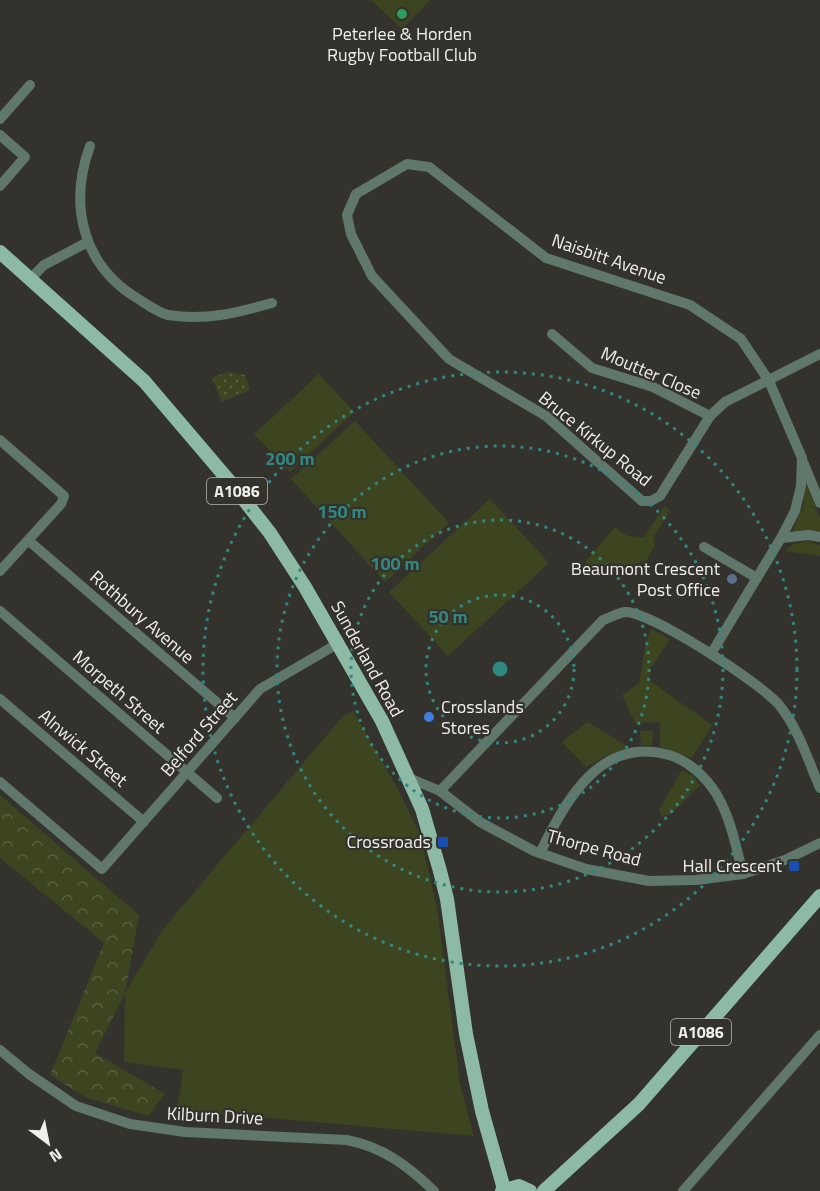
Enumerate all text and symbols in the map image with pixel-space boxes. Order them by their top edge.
marker: Peterlee & Horden Rugby Football Club [395,7,409,21]
place label: Peterlee & Horden Rugby Football Club [327,20,477,68]
street label: Naisbitt Avenue [548,226,670,291]
street label: Moutter Close [597,339,706,406]
street label: Bruce Kirkup Road [533,384,658,493]
text: 200 m [265,445,315,472]
road number: A1086 [207,478,267,504]
text: 150 m [317,498,367,525]
text: 100 m [370,550,420,577]
place label: Beaumont Crescent Post Office [571,555,721,603]
street label: Rothbury Avenue [84,564,200,670]
marker: Beaumont Crescent Post Office [725,572,739,586]
street label: Sunderland Road [324,596,411,722]
text: 50 m [428,603,468,630]
street label: Morpeth Street [67,644,172,740]
centre of rings [490,659,510,679]
street label: Belford Street [154,684,244,782]
place label: Crosslands Stores [441,693,524,741]
street label: Alnwick Street [33,702,134,793]
marker: Crosslands Stores [422,710,436,724]
street label: Thorpe Road [544,822,644,873]
place label: Crossroads [347,828,431,855]
marker: Crossroads [436,835,450,849]
place label: Hall Crescent [683,852,783,879]
marker: Hall Crescent [787,859,801,873]
road number: A1086 [671,1019,731,1045]
street label: Kilburn Drive [166,1099,264,1132]
north arrow [18,1113,78,1173]
text: N [45,1143,67,1169]

